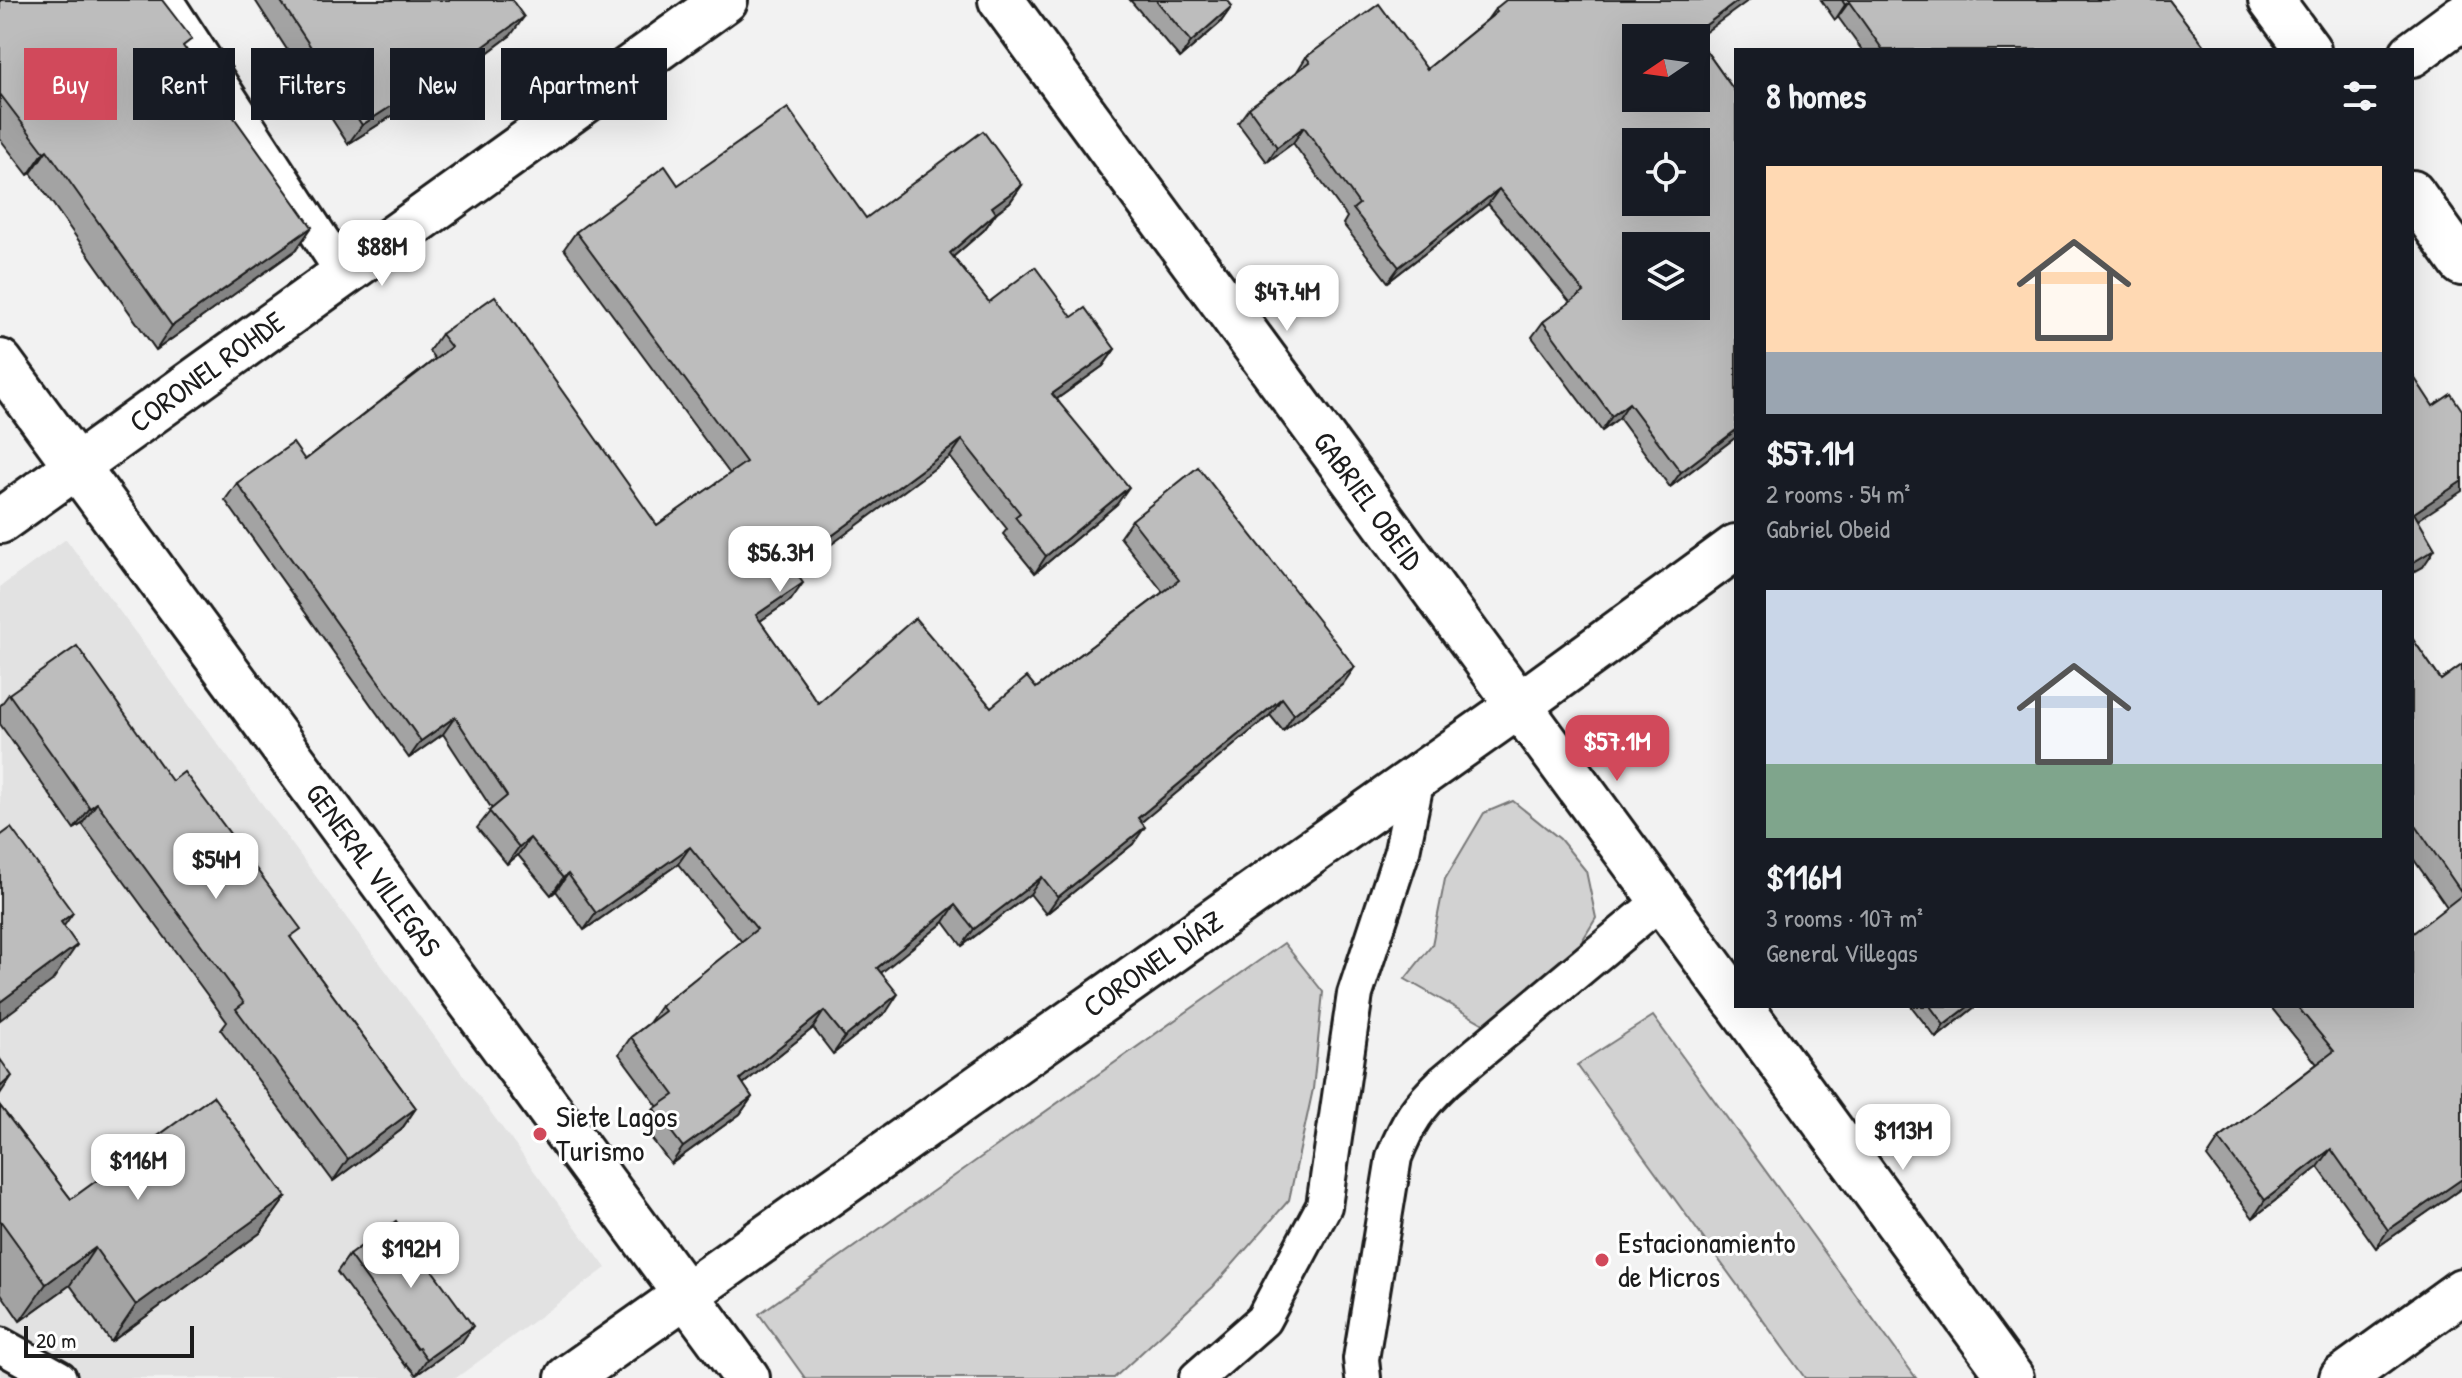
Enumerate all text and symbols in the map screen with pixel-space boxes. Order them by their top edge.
north arrow [1622,24,1710,112]
map controls [1622,24,1710,320]
chip: Buy [24,48,117,120]
chip: Rent [133,48,235,120]
chip: Filters [251,48,374,120]
chip: New [390,48,485,120]
chip: Apartment [501,48,667,120]
text: 8 homes [1766,73,1866,119]
icon: filters [2338,74,2382,118]
button: locate [1622,128,1710,216]
icon: home [2002,218,2146,362]
pin: $88M [335,220,429,288]
text: $88M [356,228,408,263]
button: layers [1622,232,1710,320]
pin: $47.4M [1222,265,1352,333]
text: $47.4M [1254,273,1320,308]
street label: CORONEL ROHDE [121,301,292,441]
street label: GABRIEL OBEID [1305,423,1433,579]
text: $57.1M [1766,430,1854,476]
text: 2 rooms · 54 m² [1766,476,1910,511]
text: Gabriel Obeid [1766,511,1890,546]
pin: $56.3M [715,526,845,594]
text: $56.3M [746,534,814,569]
icon: home [2002,642,2146,786]
pin: $57.1M [1552,715,1682,783]
text: $57.1M [1583,723,1651,758]
street label: GENERAL VILLEGAS [297,775,451,964]
pin: $54M [169,833,263,901]
text: $54M [191,841,241,876]
text: $116M [1766,854,1842,900]
street label: CORONEL DÍAZ [1075,900,1230,1026]
text: 3 rooms · 107 m² [1766,900,1923,935]
text: General Villegas [1766,935,1918,970]
place label: Siete Lagos Turismo [556,1096,678,1170]
pin: $113M [1847,1104,1959,1172]
text: $113M [1873,1112,1933,1147]
marker: Siete Lagos Turismo [531,1125,549,1143]
pin: $116M [82,1134,194,1202]
text: $116M [109,1142,167,1177]
pin: $192M [355,1222,467,1290]
place label: Estacionamiento de Micros [1618,1222,1796,1296]
text: $192M [381,1230,441,1265]
marker: Estacionamiento de Micros [1593,1251,1611,1269]
scale bar [24,1322,194,1358]
text: 20 m [36,1325,76,1355]

